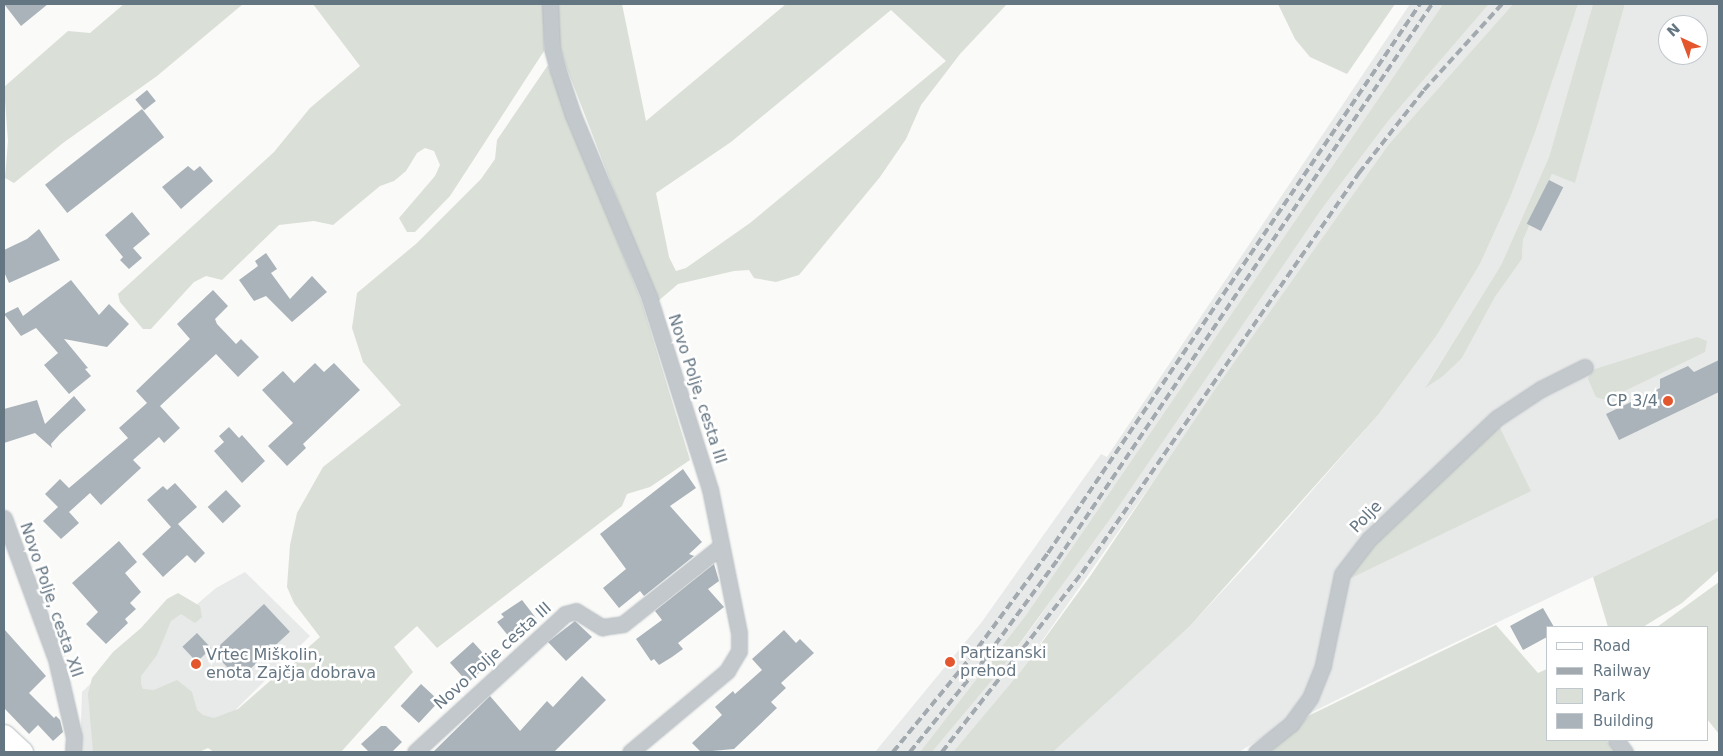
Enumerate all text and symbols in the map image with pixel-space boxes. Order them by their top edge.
north arrow [1658,15,1708,65]
text: N [1664,20,1683,40]
street label: Novo Polje, cesta III [664,312,730,466]
place label: CP 3/4 [1606,391,1658,411]
marker: CP 3/4 [1662,395,1674,407]
street label: Polje [1346,497,1386,537]
street label: Novo Polje, cesta XII [15,520,87,680]
street label: Novo Polje cesta III [430,598,556,714]
legend [1546,626,1708,741]
text: Road [1593,637,1631,655]
place label: Partizanski prehod [960,643,1046,681]
place label: Vrtec Miškolin, enota Zajčja dobrava [206,645,376,683]
marker: Partizanski prehod [944,656,956,668]
marker: Vrtec Miškolin, enota Zajčja dobrava [190,658,202,670]
text: Railway [1593,662,1651,680]
text: Park [1593,687,1625,705]
text: Building [1593,712,1654,730]

